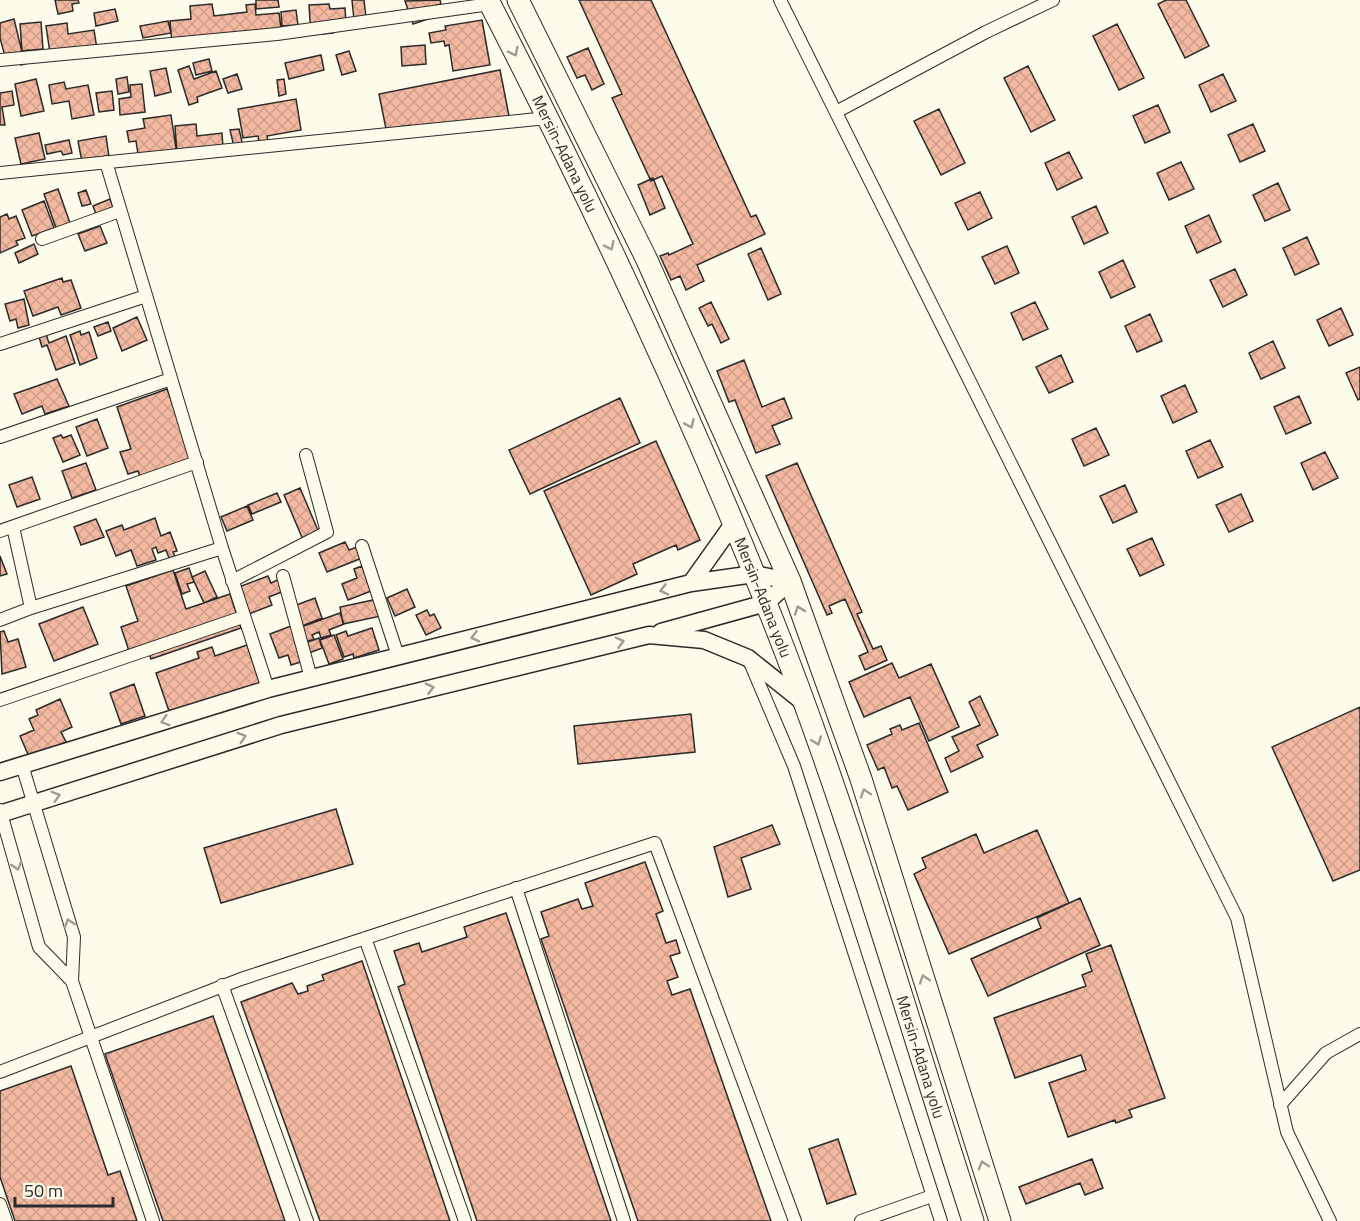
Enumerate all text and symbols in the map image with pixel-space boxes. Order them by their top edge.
one-way arrow [507,46,519,57]
street label: Mersin-Adana yolu [526,91,604,216]
one-way arrow [603,240,615,251]
one-way arrow [683,417,695,428]
street label: Mersin-Adana yolu [728,533,798,661]
one-way arrow [660,583,670,596]
one-way arrow [794,605,806,616]
one-way arrow [470,629,480,642]
one-way arrow [615,637,625,650]
one-way arrow [425,683,435,696]
one-way arrow [160,714,171,726]
one-way arrow [236,732,247,745]
one-way arrow [810,735,823,746]
one-way arrow [860,788,872,799]
one-way arrow [50,791,61,803]
one-way arrow [10,860,22,871]
one-way arrow [64,918,77,929]
one-way arrow [919,974,931,985]
street label: Mersin-Adana yolu [890,992,952,1121]
one-way arrow [978,1160,990,1171]
scale bar [15,1170,112,1208]
text: 50 m [24,1177,63,1204]

